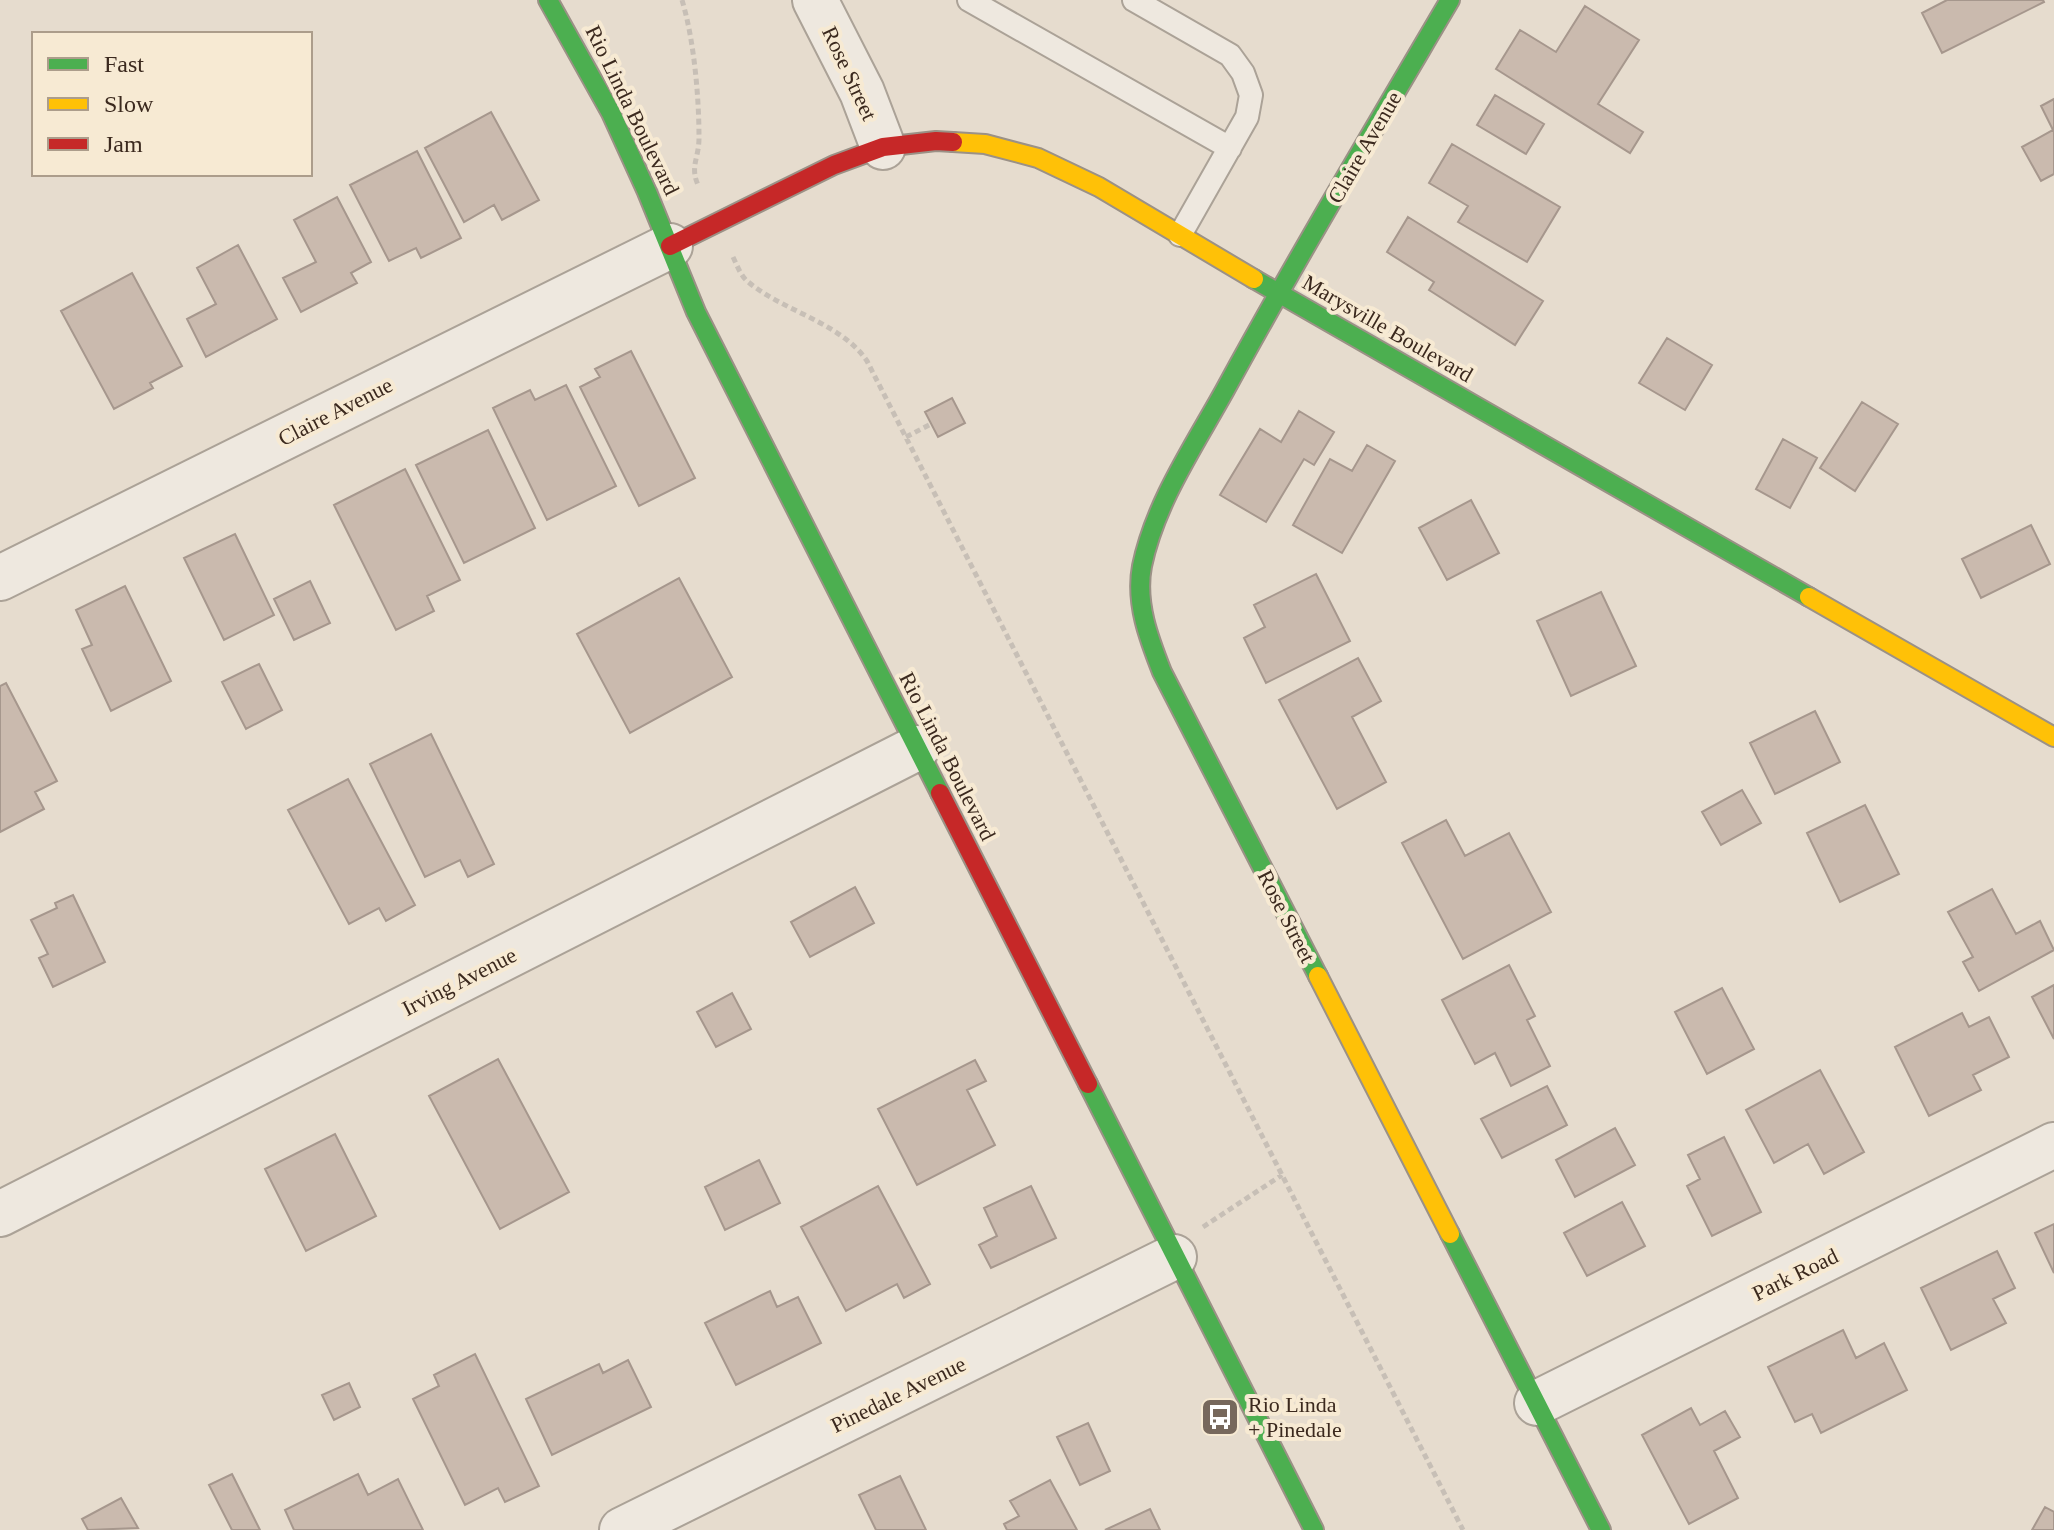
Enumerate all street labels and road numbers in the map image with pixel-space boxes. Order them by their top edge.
street label: Rio Linda Boulevard [581,21,684,199]
street label: Rose Street [817,22,882,124]
street label: Claire Avenue [1322,87,1406,208]
street label: Marysville Boulevard [1298,269,1477,387]
street label: Claire Avenue [274,372,397,451]
street label: Rio Linda Boulevard [894,668,1001,845]
street label: Rose Street [1253,866,1321,967]
street label: Irving Avenue [398,942,521,1021]
street label: Park Road [1748,1243,1842,1306]
street label: Pinedale Avenue [827,1351,970,1438]

